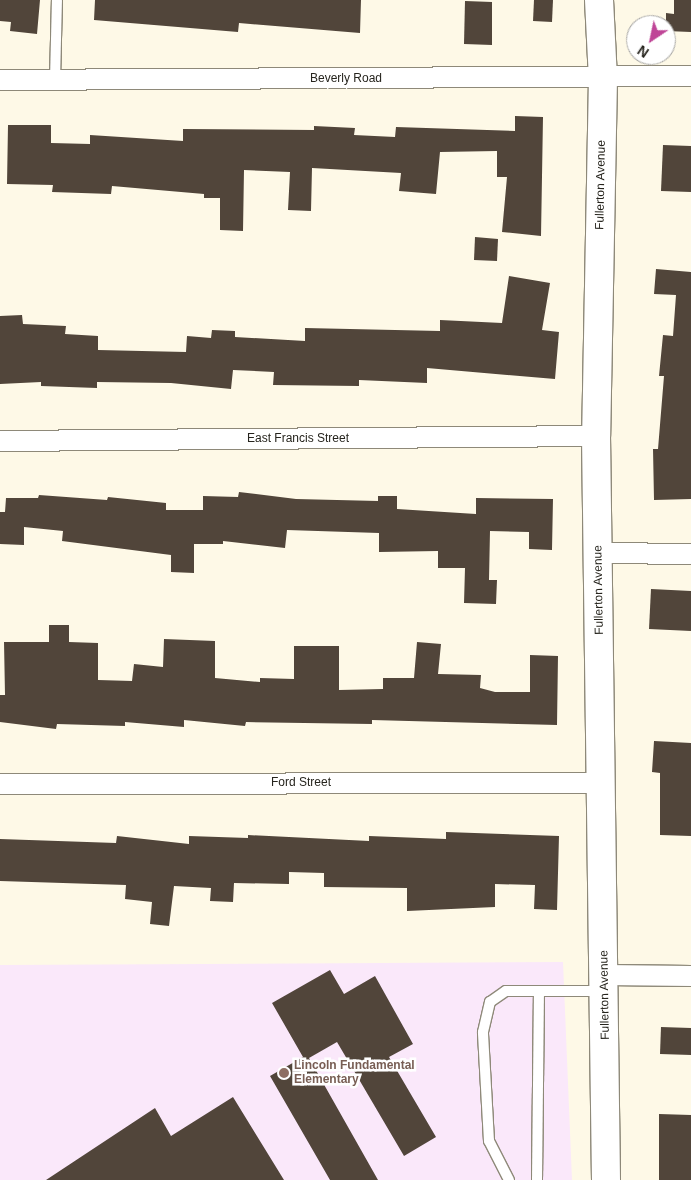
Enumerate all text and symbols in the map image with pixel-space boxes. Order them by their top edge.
north arrow [626,15,676,65]
text: N [635,42,652,61]
street label: Beverly Road [310,72,382,86]
street label: Fullerton Avenue [593,140,609,230]
street label: East Francis Street [247,432,349,446]
street label: Fullerton Avenue [591,545,607,635]
street label: Ford Street [271,776,331,790]
street label: Fullerton Avenue [597,950,613,1040]
place label: Lincoln Fundamental Elementary [294,1059,415,1087]
marker: Lincoln Fundamental Elementary [278,1067,290,1079]

